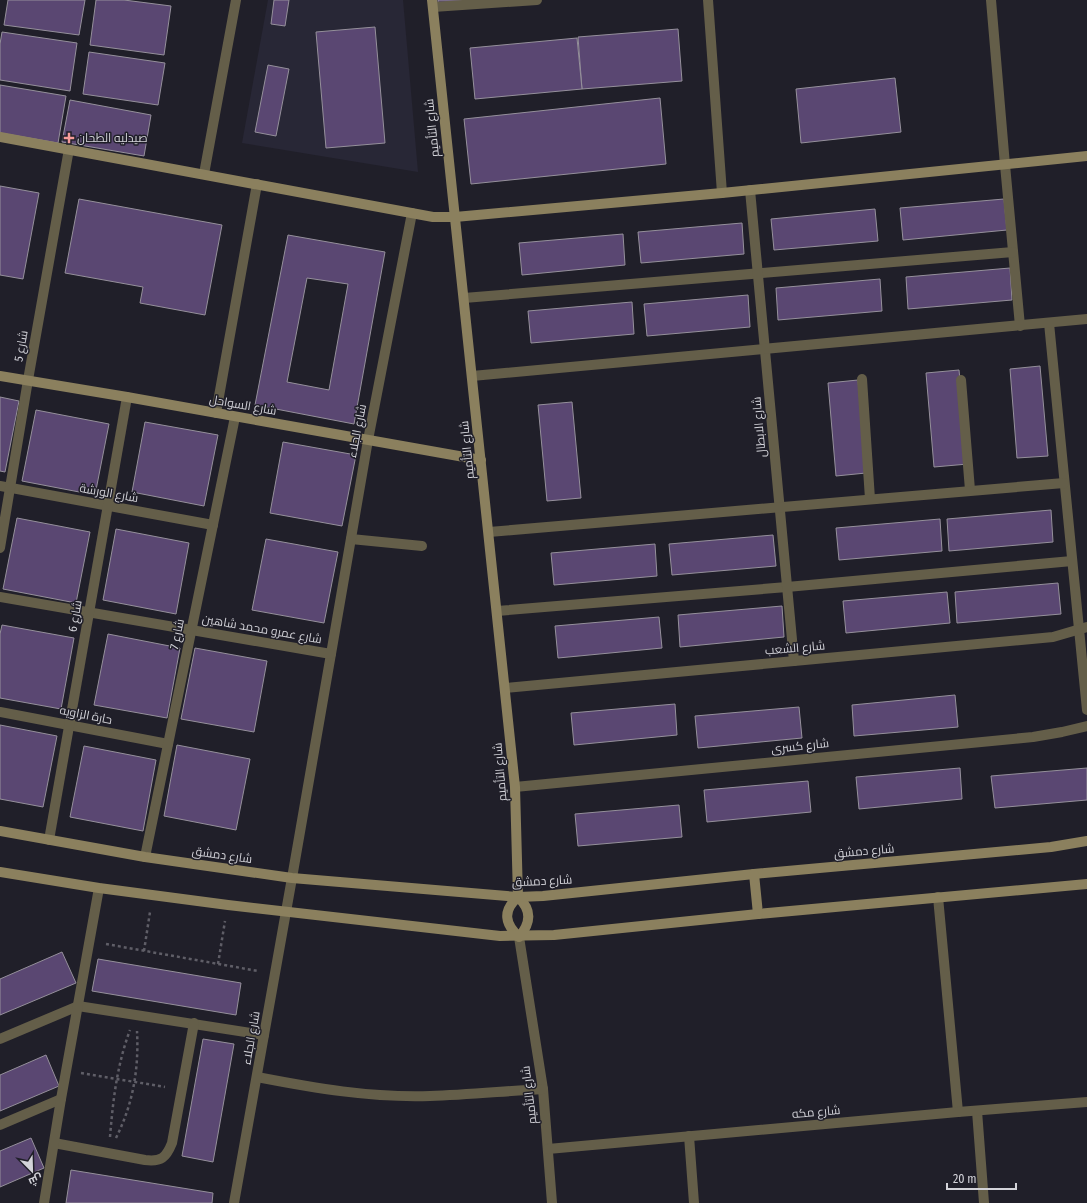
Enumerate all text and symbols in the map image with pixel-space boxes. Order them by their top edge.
street label: شارع التأميم [421,98,443,158]
place label: صيدليه الطحان [77,131,148,145]
marker: صيدليه الطحان [64,133,74,143]
street label: شارع 5 [11,329,32,363]
street label: شارع السواحل [208,392,278,419]
street label: شارع الابطال [749,396,770,458]
street label: شارع الجلاء [345,403,370,459]
street label: شارع التأميم [456,420,478,480]
street label: شارع الورشة [78,481,140,506]
street label: شارع 6 [65,599,86,633]
street label: شارع عمرو محمد شاهين [201,612,323,647]
street label: شارع 7 [167,617,188,651]
street label: شارع الشعب [764,638,826,659]
street label: حارة الزاويه [59,703,113,727]
street label: شارع كسرى [770,736,830,757]
street label: شارع التأميم [489,742,511,802]
street label: شارع دمشق [833,841,895,862]
street label: شارع دمشق [191,844,253,867]
street label: شارع دمشق [511,872,573,891]
street label: شارع الجلاء [239,1010,264,1066]
street label: شارع التأميم [517,1065,541,1125]
street label: شارع مكه [791,1103,841,1122]
north arrow [12,1151,52,1191]
scale bar [947,1165,1016,1191]
text: ش [27,1171,45,1188]
text: 20 m [953,1172,977,1186]

